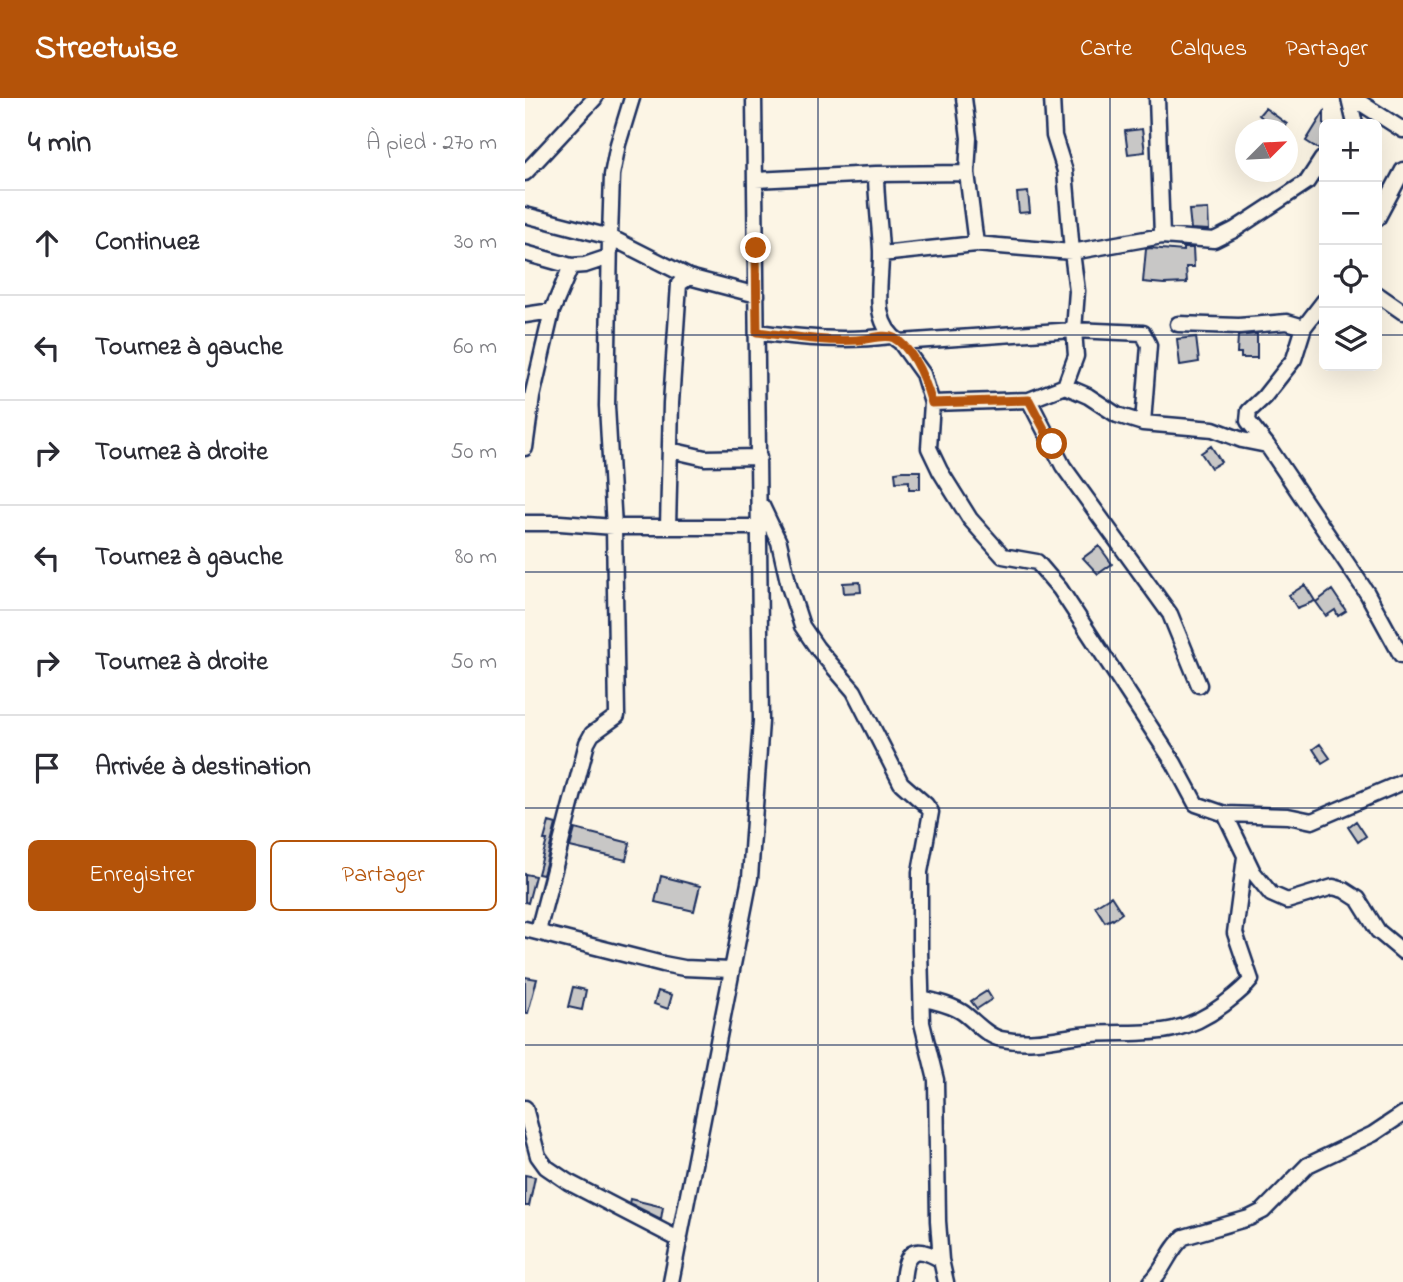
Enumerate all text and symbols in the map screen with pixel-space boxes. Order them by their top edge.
text: Streetwise [35,25,177,73]
text: Carte [1080,32,1132,67]
text: Calques [1170,32,1247,67]
text: Partager [1285,32,1368,67]
north arrow [1235,119,1298,182]
map controls [1319,119,1382,371]
button: + [1319,119,1382,182]
text: 4 min [28,122,91,166]
text: À pied · 270 m [366,127,497,160]
button: − [1319,182,1382,245]
icon: ahead [28,224,66,262]
text: Continuez [95,224,199,262]
text: 30 m [454,226,497,259]
route end [740,232,771,263]
button: locate [1319,245,1382,308]
button: layers [1319,308,1382,371]
icon: left [28,329,66,367]
text: Tournez à gauche [95,329,283,367]
text: 60 m [453,331,497,364]
route start [1036,428,1067,459]
icon: right [28,434,66,472]
text: Tournez à droite [95,434,268,472]
text: 50 m [450,436,497,469]
icon: left [28,539,66,577]
text: Tournez à gauche [95,539,283,577]
text: 80 m [455,541,497,574]
icon: right [28,644,66,682]
text: Tournez à droite [95,644,268,682]
text: 50 m [450,646,497,679]
icon: arrive [28,749,66,787]
text: Arrivée à destination [95,749,311,787]
button: Enregistrer [28,840,256,911]
button: Partager [270,840,497,911]

